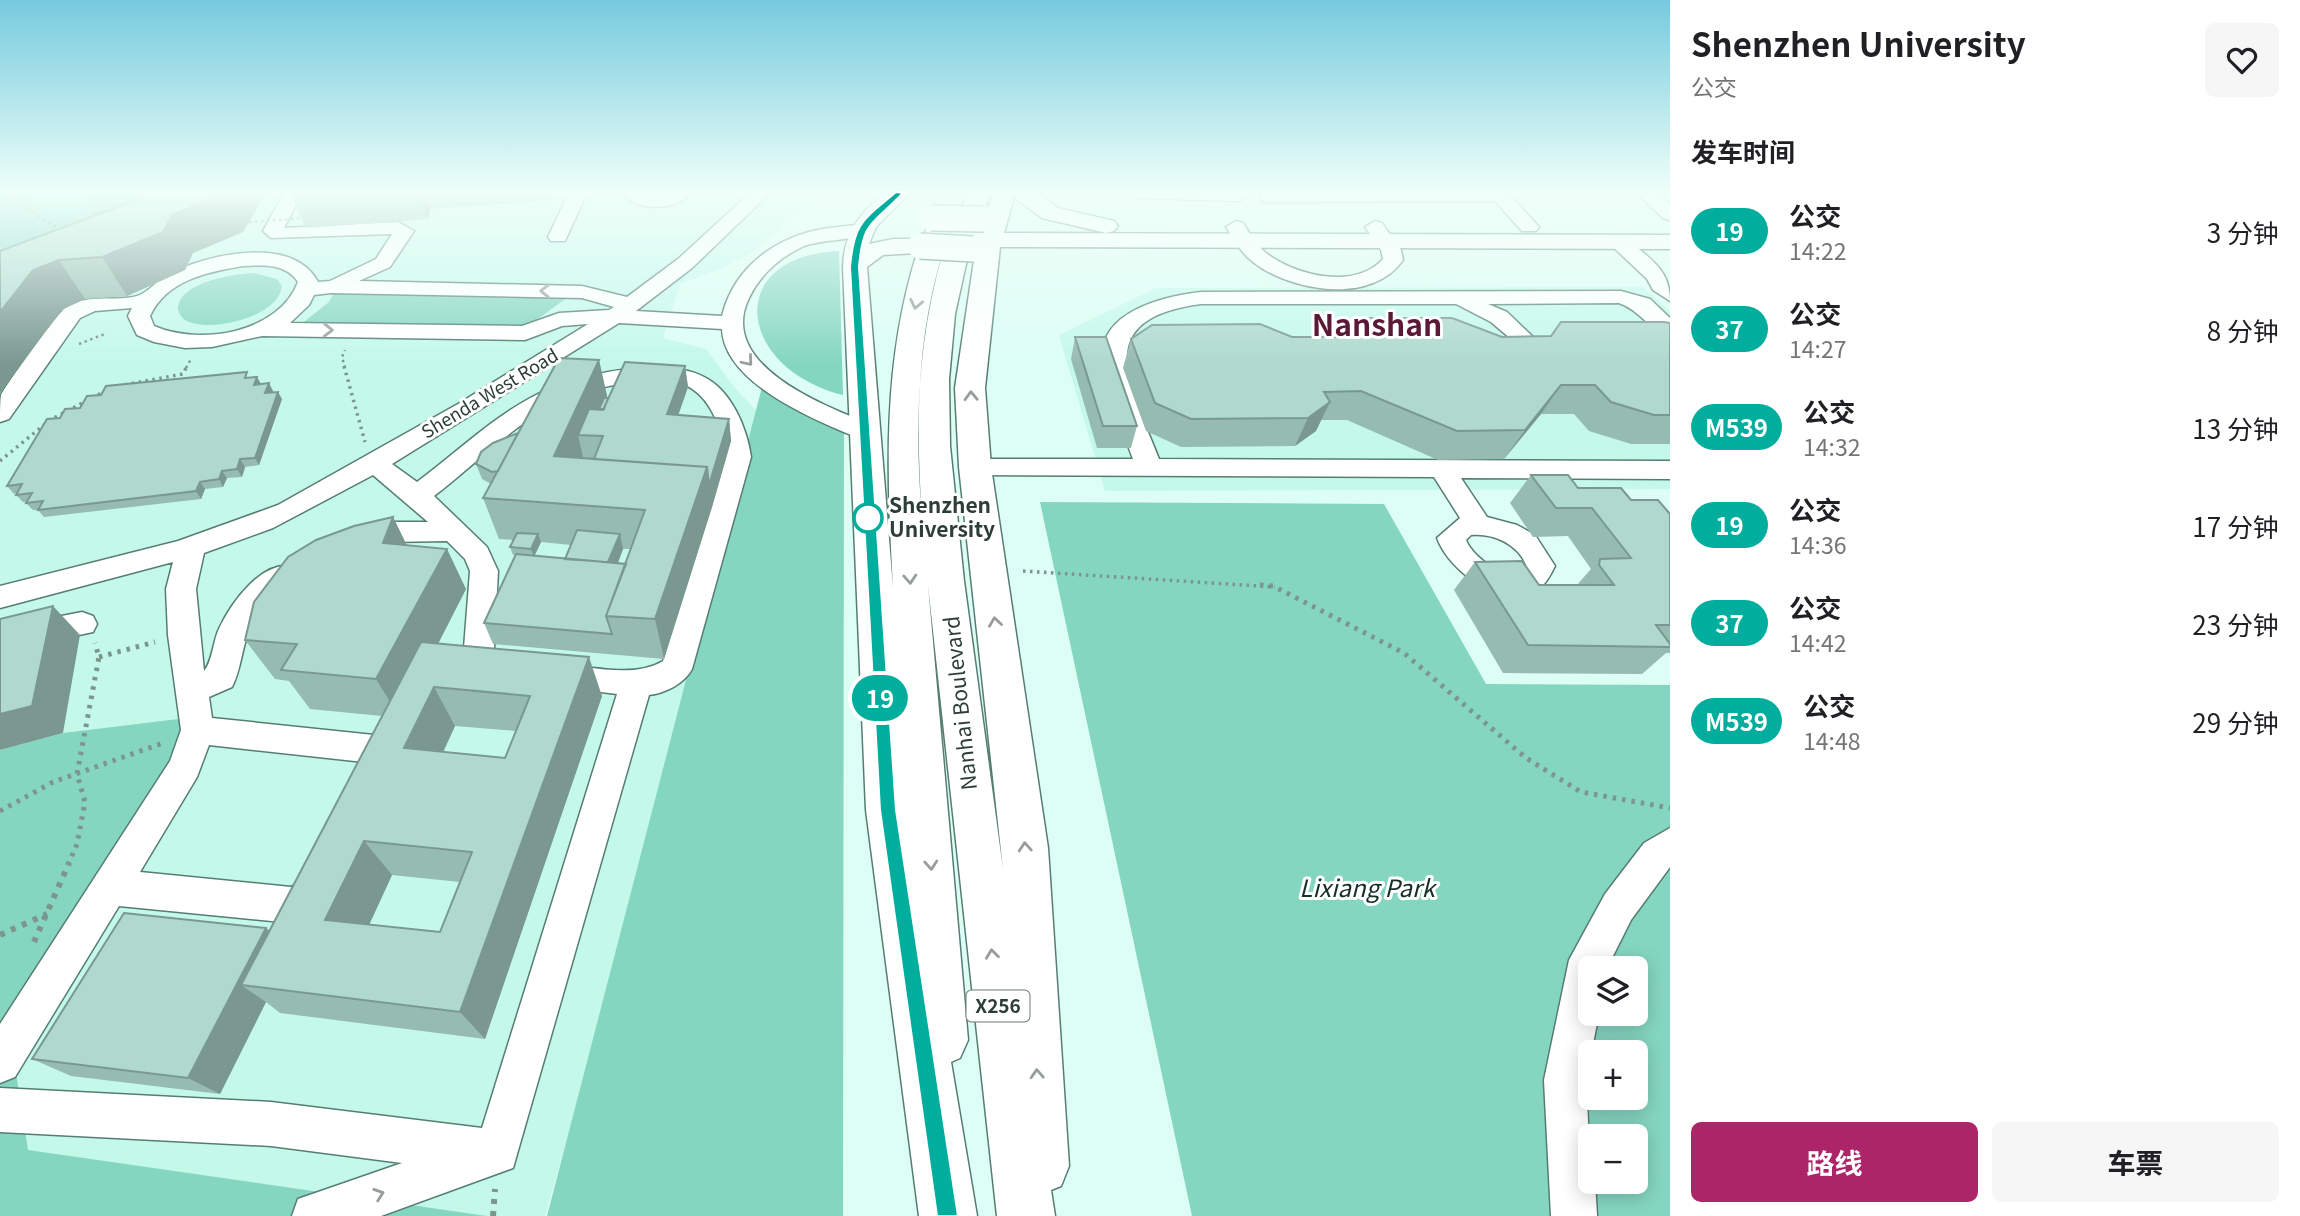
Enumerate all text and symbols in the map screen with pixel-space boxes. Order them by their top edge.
text: Shenzhen University [1691,19,2026,67]
button: heart [2205,23,2279,97]
text: 公交 [1691,69,1737,103]
text: 发车时间 [1691,132,1795,169]
text: 公交 [1789,196,1841,233]
text: 19 [1715,213,1744,248]
text: 3 分钟 [2207,213,2279,250]
text: 14:22 [1789,233,1846,267]
one-way arrow [540,283,550,299]
text: 公交 [1789,294,1841,331]
one-way arrow [910,298,925,310]
district label: Nanshan [1312,301,1442,345]
text: 37 [1715,311,1744,346]
text: 8 分钟 [2207,311,2279,348]
one-way arrow [323,322,333,338]
text: 14:27 [1789,331,1846,365]
street label: Shenda West Road [416,341,562,443]
one-way arrow [740,352,752,365]
one-way arrow [963,390,978,401]
text: 公交 [1803,392,1855,429]
text: M539 [1705,409,1768,444]
text: 13 分钟 [2192,409,2279,446]
text: 14:32 [1803,429,1860,463]
place label: Shenzhen University [889,489,995,543]
text: 公交 [1789,490,1841,527]
marker: Shenzhen University [853,503,883,533]
text: 19 [1715,507,1744,542]
text: 17 分钟 [2192,507,2279,544]
text: 14:36 [1789,527,1846,561]
one-way arrow [902,573,917,584]
text: 公交 [1789,588,1841,625]
text: 37 [1715,605,1744,640]
text: 23 分钟 [2192,605,2279,642]
street label: Nanhai Boulevard [935,615,983,792]
one-way arrow [988,616,1003,628]
text: 14:42 [1789,625,1846,659]
line badge: 19 [848,675,912,721]
text: 19 [866,680,894,715]
text: 公交 [1803,686,1855,723]
text: M539 [1705,703,1768,738]
text: 29 分钟 [2192,703,2279,740]
text: 14:48 [1803,723,1860,757]
one-way arrow [1017,841,1032,852]
one-way arrow [923,860,938,871]
park label: Lixiang Park [1299,869,1437,904]
one-way arrow [984,948,999,960]
map controls [1578,956,1648,1194]
button: layers [1578,956,1648,1026]
road number: X256 [967,990,1030,1022]
button: + [1578,1040,1648,1110]
one-way arrow [1029,1069,1044,1080]
button: 路线 [1691,1122,1978,1202]
button: 车票 [1992,1122,2279,1202]
button: − [1578,1124,1648,1194]
one-way arrow [373,1188,385,1202]

